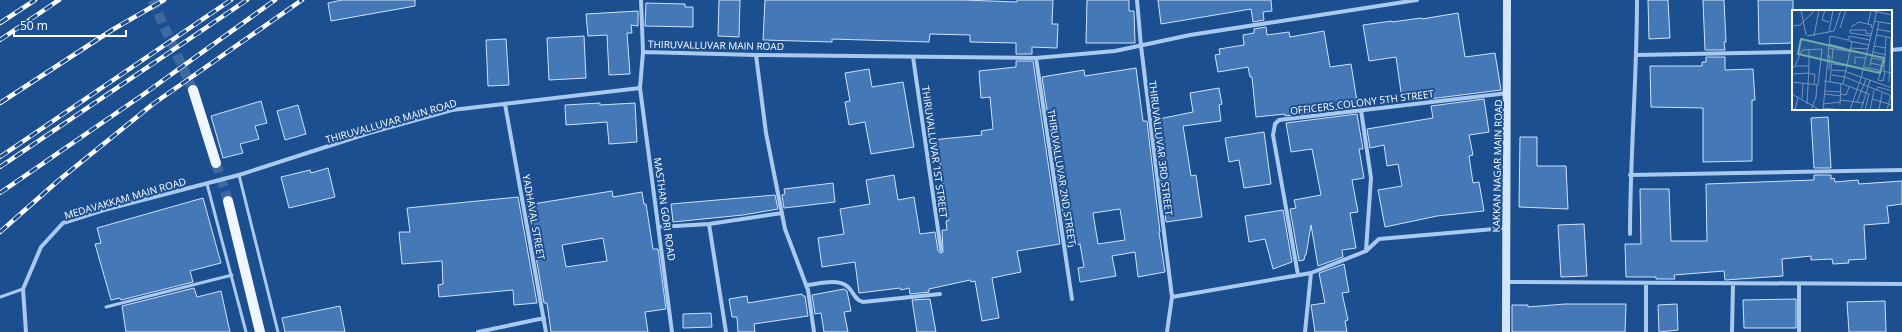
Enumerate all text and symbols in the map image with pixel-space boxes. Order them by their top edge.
inset map [1792,10,1892,110]
scale bar [14,12,126,38]
text: 50 m [20,17,48,34]
street label: THIRUVALLUVAR MAIN ROAD [648,37,784,53]
street label: THIRUVALLUVAR 3RD STREET [1146,80,1176,217]
street label: THIRUVALLUVAR 1ST STREET [919,85,951,219]
street label: OFFICERS COLONY 5TH STREET [1289,86,1435,118]
street label: THIRUVALLUVAR MAIN ROAD [324,96,458,146]
street label: KAKKAN NAGAR MAIN ROAD [1489,99,1505,233]
street label: THIRUVALLUVAR 2ND STREET [1044,108,1080,246]
street label: MASTHAN GORI ROAD [651,156,679,262]
street label: YADHAVAL STREET [520,173,549,261]
street label: MEDAVAKKAM MAIN ROAD [62,174,188,222]

